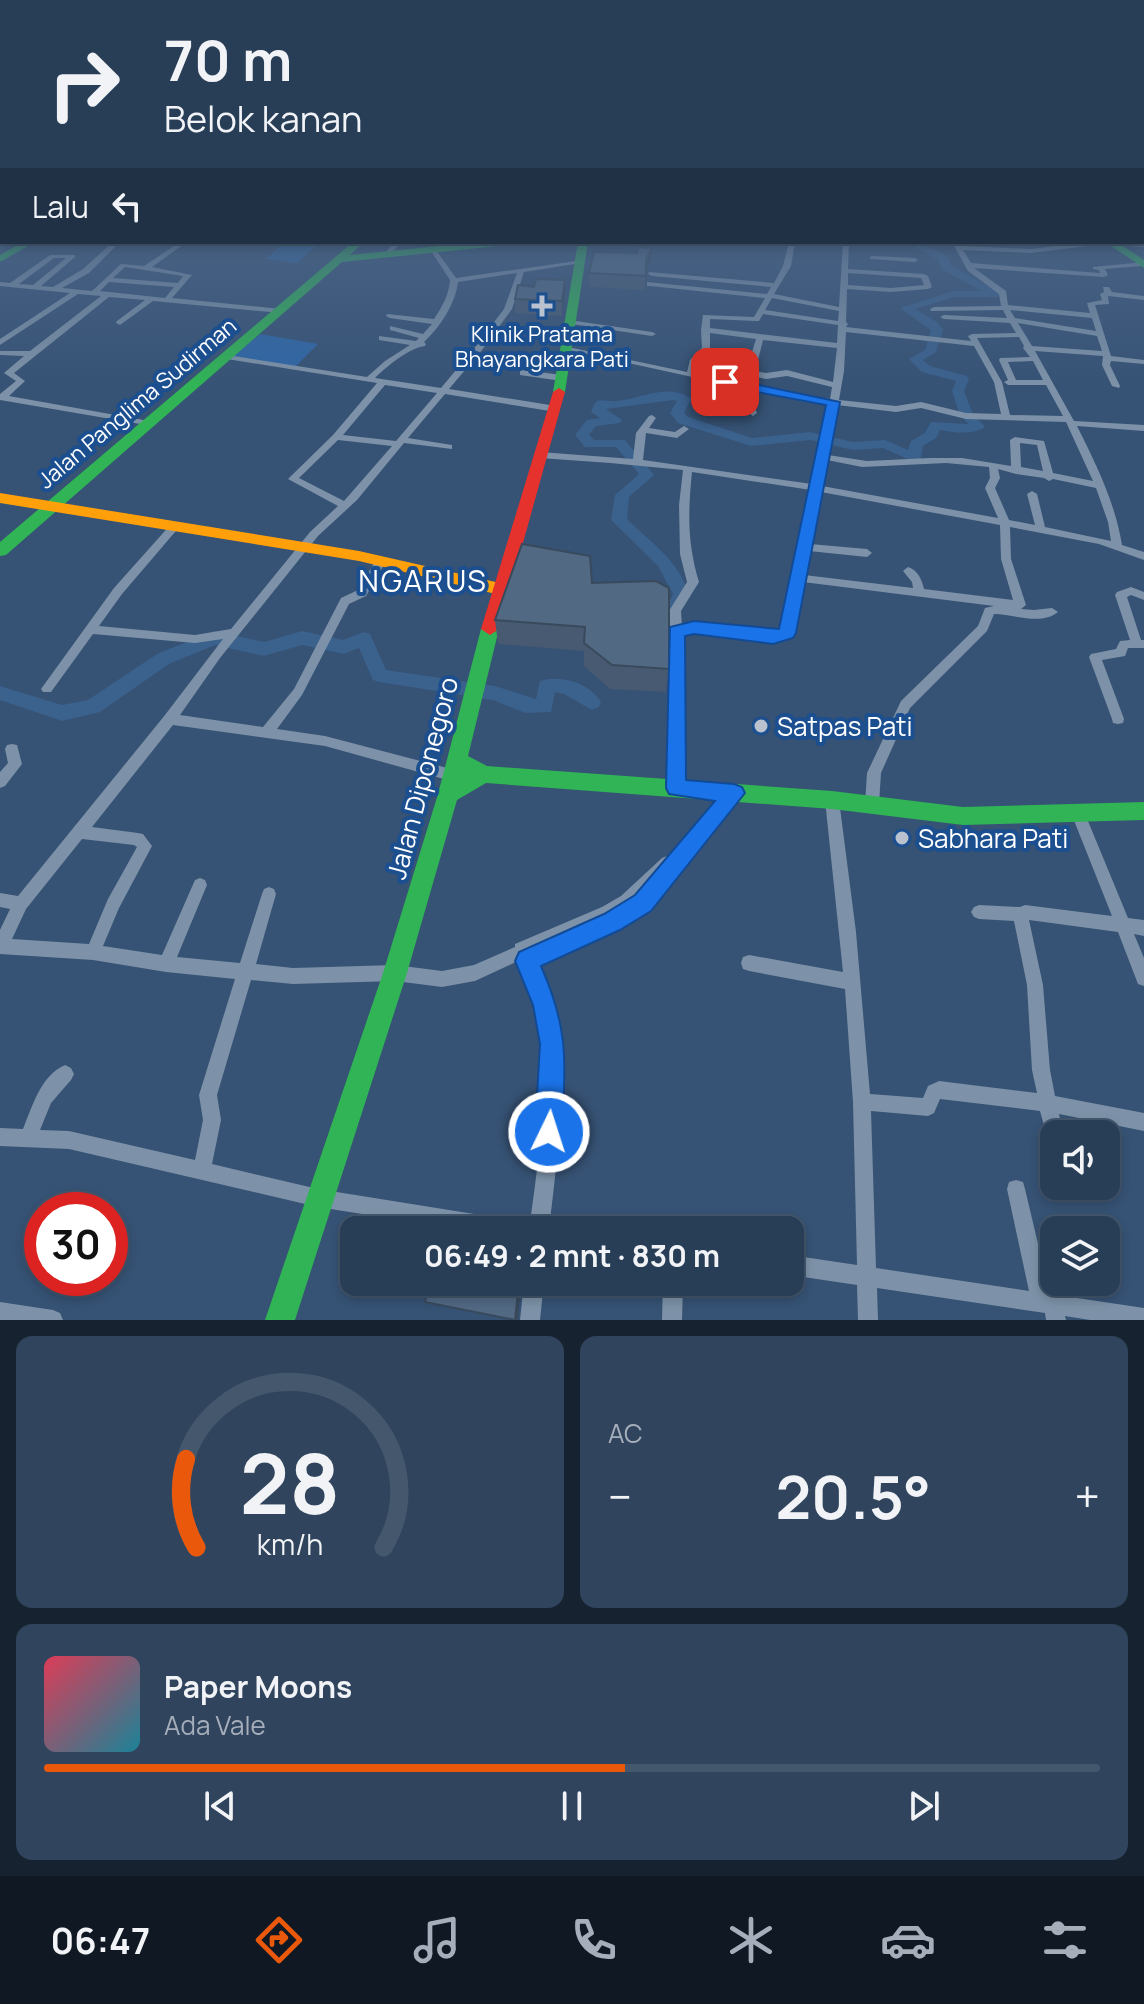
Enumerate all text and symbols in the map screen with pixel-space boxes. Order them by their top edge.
text: 70 m [164,21,292,98]
icon: right [32,32,136,136]
text: Belok kanan [164,94,363,143]
icon: left [105,184,149,228]
text: Lalu [32,186,89,227]
marker: Klinik Pratama Bhayangkara Pati [531,295,553,317]
street label: Jalan Panglima Sudirman [31,311,243,495]
place label: Klinik Pratama Bhayangkara Pati [455,319,629,374]
pin [691,348,759,416]
icon: arrive [703,360,747,404]
district label: NGARUS [358,560,488,601]
street label: Jalan Diponegoro [378,673,466,883]
place label: Satpas Pati [777,708,913,744]
marker: Satpas Pati [752,717,770,735]
place label: Sabhara Pati [918,820,1068,856]
marker: Sabhara Pati [893,829,911,847]
position arrow [507,1090,591,1174]
map controls [1040,1120,1120,1296]
button: sound [1040,1120,1120,1200]
speed limit sign: 30 [24,1192,128,1296]
button: layers [1040,1216,1120,1296]
text: 06:49 · 2 mnt · 830 m [424,1235,720,1276]
text: AC [608,1415,643,1451]
text: 28 [240,1425,340,1539]
text: 20.5° [775,1455,931,1537]
text: − [608,1466,632,1526]
text: + [1075,1466,1100,1526]
text: km/h [257,1525,323,1564]
text: Paper Moons [164,1666,352,1707]
text: Ada Vale [164,1707,266,1743]
icon: previous [198,1784,242,1828]
icon: pause [550,1784,594,1828]
icon: next [902,1784,946,1828]
icon: directions [251,1912,307,1968]
icon: music [409,1912,465,1968]
icon: phone [566,1912,622,1968]
icon: climate [723,1912,779,1968]
icon: car [880,1912,936,1968]
icon: filters [1037,1912,1093,1968]
text: 06:47 [51,1916,150,1965]

